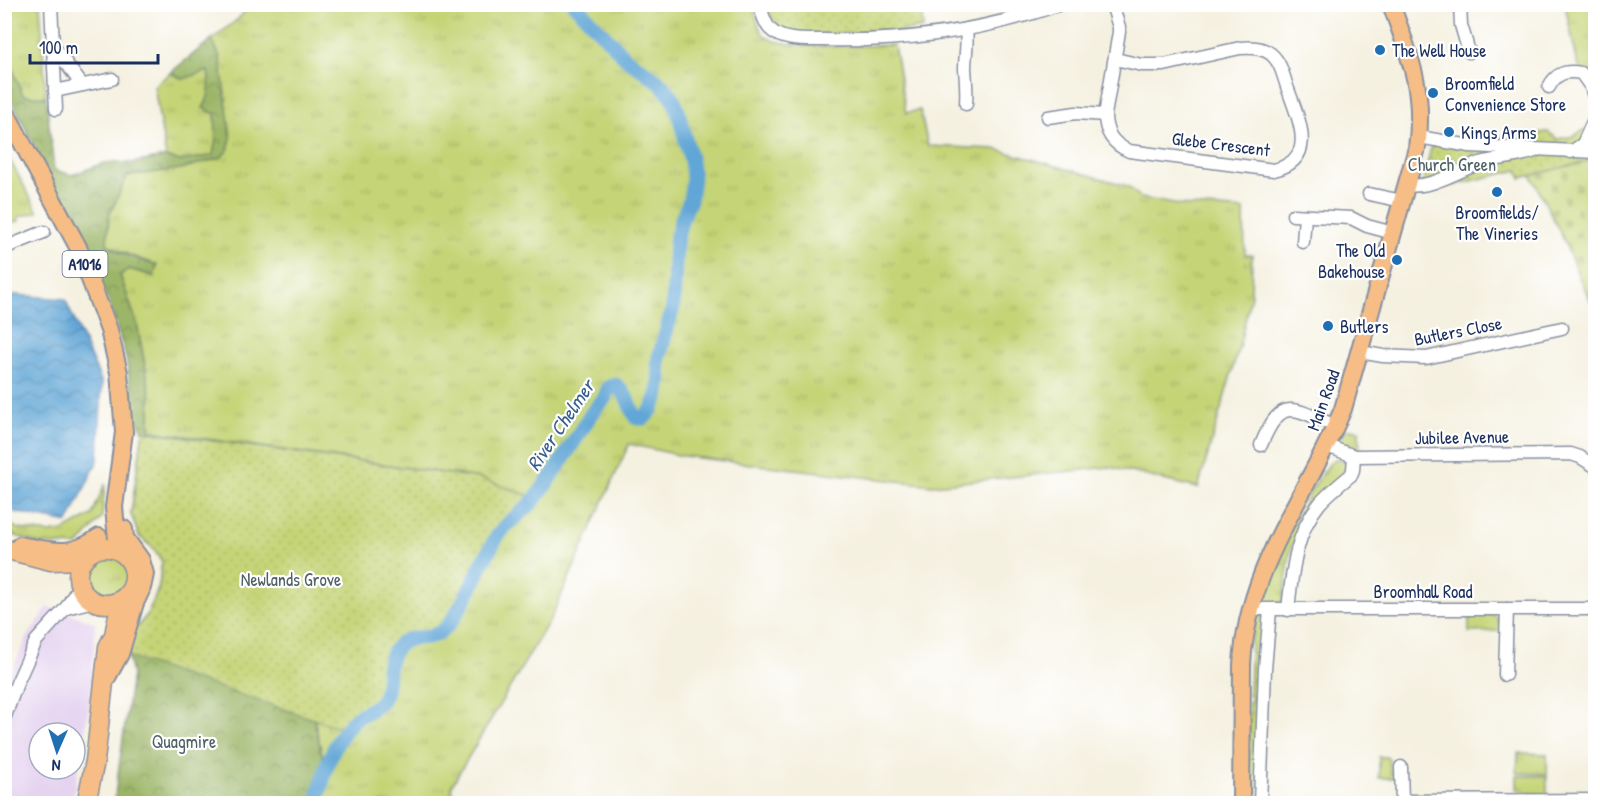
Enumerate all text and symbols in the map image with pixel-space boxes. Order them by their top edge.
scale bar [30,27,158,65]
text: 100 m [39,35,78,60]
place label: The Well House [1392,38,1486,63]
marker: The Well House [1373,43,1387,57]
place label: Broomfield Convenience Store [1445,71,1566,117]
marker: Broomfield Convenience Store [1426,86,1440,100]
place label: Kings Arms [1461,120,1537,145]
marker: Kings Arms [1442,125,1456,139]
street label: Glebe Crescent [1171,126,1272,163]
park label: Church Green [1408,152,1496,177]
marker: Broomfields/ The Vineries [1490,185,1504,199]
place label: Broomfields/ The Vineries [1455,200,1539,246]
place label: The Old Bakehouse [1318,238,1385,284]
road number: A1016 [62,251,107,277]
marker: The Old Bakehouse [1390,253,1404,267]
street label: Butlers Close [1412,310,1504,352]
place label: Butlers [1340,314,1388,339]
marker: Butlers [1321,319,1335,333]
street label: Main Road [1300,366,1346,434]
water label: River Chelmer [520,373,601,476]
street label: Jubilee Avenue [1415,424,1509,450]
park label: Newlands Grove [241,567,341,592]
street label: Broomhall Road [1374,579,1472,604]
north arrow [27,721,87,781]
park label: Quagmire [152,729,216,754]
text: N [51,755,61,777]

